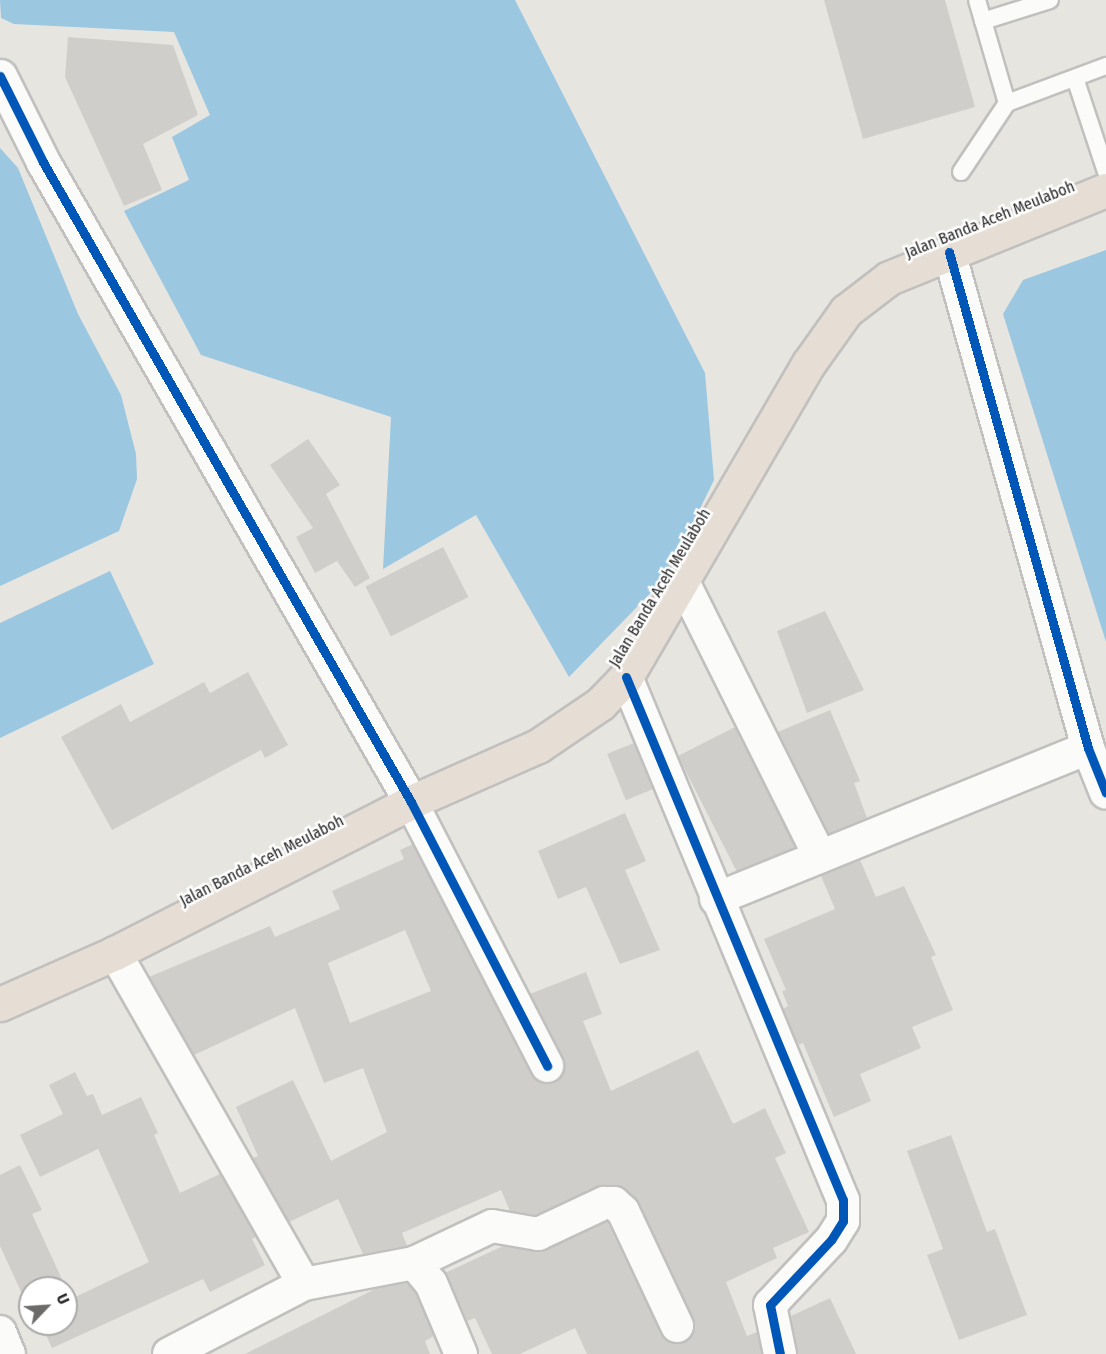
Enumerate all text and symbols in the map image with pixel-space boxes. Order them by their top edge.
street label: Jalan Banda Aceh Meulaboh [902,177,1078,263]
street label: Jalan Banda Aceh Meulaboh [605,505,715,671]
street label: Jalan Banda Aceh Meulaboh [177,811,347,911]
north arrow [18,1276,78,1336]
text: U [52,1291,74,1307]

